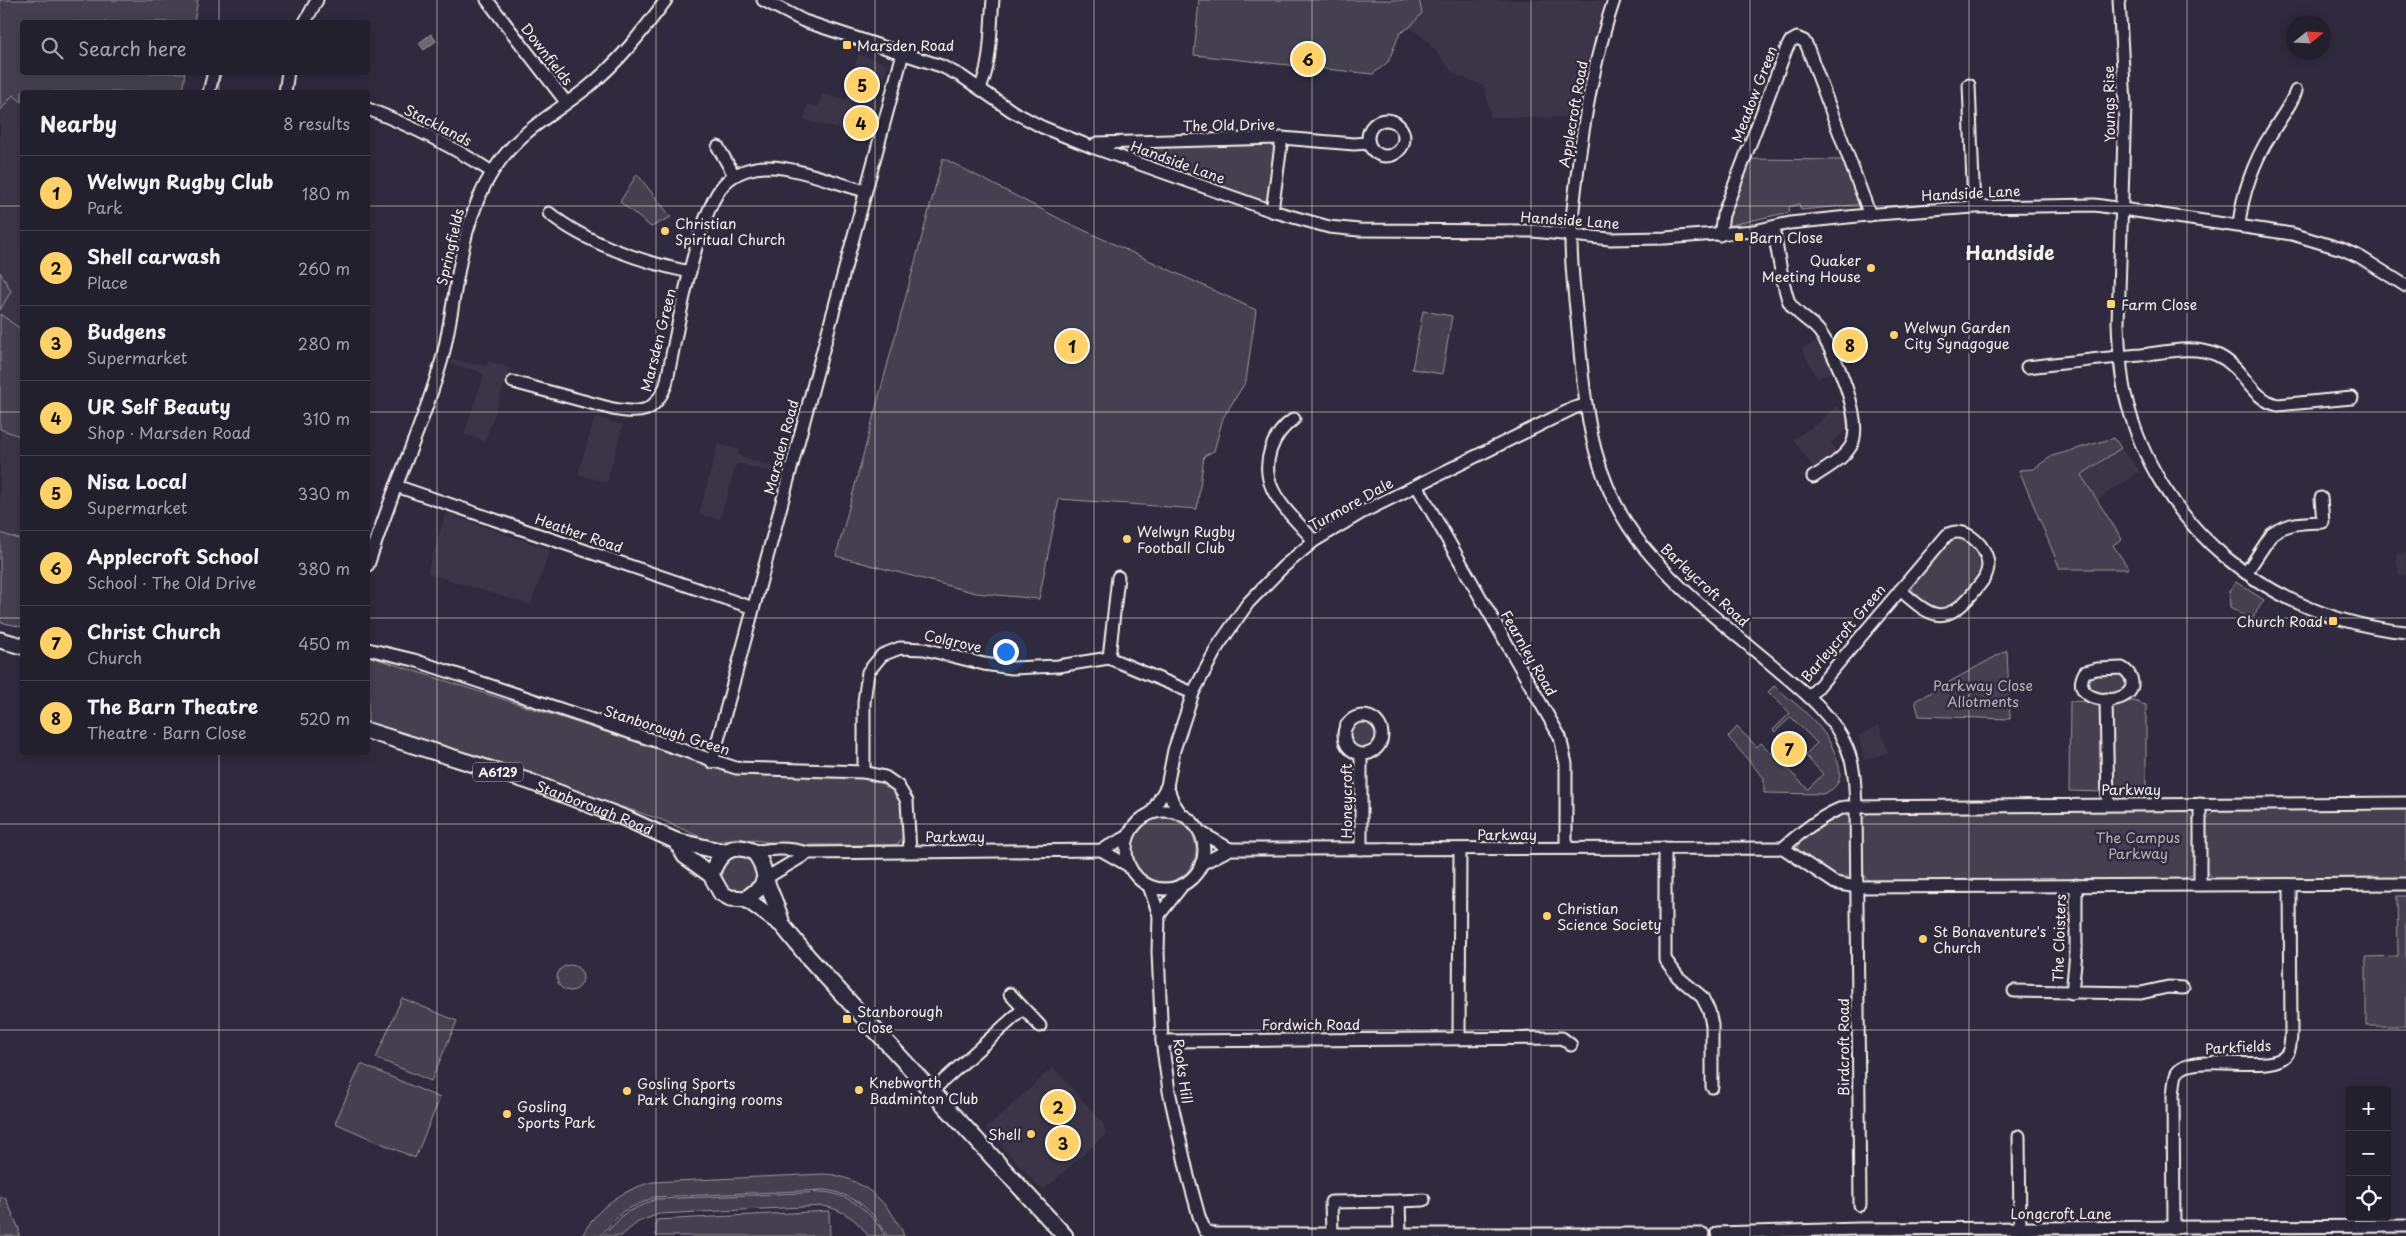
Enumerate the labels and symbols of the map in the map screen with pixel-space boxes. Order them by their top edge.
north arrow [2286,15,2331,60]
street label: Downfields [516,19,578,89]
place label: Marsden Road [857,35,954,56]
marker: Marsden Road [841,39,853,51]
pin: 6 [1292,40,1324,78]
street label: Meadow Green [1726,43,1782,145]
street label: Applecroft Road [1553,59,1593,169]
street label: Youngs Rise [2098,65,2120,143]
pin: 5 [846,66,878,104]
street label: Stacklands [401,99,475,151]
pin: 4 [845,104,877,142]
street label: The Old Drive [1183,114,1275,136]
street label: Handside Lane [1128,135,1229,189]
street label: Handside Lane [1921,180,2022,206]
street label: Springfields [431,206,469,288]
street label: Handside Lane [1520,206,1621,234]
place label: Christian Spiritual Church [675,213,785,250]
marker: Christian Spiritual Church [659,225,671,237]
place label: Barn Close [1749,227,1823,248]
marker: Barn Close [1733,231,1745,243]
district label: Handside [1965,238,2055,266]
place label: Quaker Meeting House [1762,250,1861,287]
marker: Quaker Meeting House [1865,262,1877,274]
street label: Marsden Green [635,286,681,394]
place label: Farm Close [2121,294,2197,315]
marker: Farm Close [2105,298,2117,310]
place label: Welwyn Garden City Synagogue [1904,317,2011,354]
pin: 8 [1834,326,1866,364]
pin: 1 [1056,327,1088,365]
marker: Welwyn Garden City Synagogue [1888,329,1900,341]
street label: Marsden Road [758,397,804,497]
street label: Turmore Dale [1305,472,1397,536]
street label: Heather Road [532,508,626,558]
place label: Welwyn Rugby Football Club [1137,521,1235,558]
marker: Welwyn Rugby Football Club [1121,533,1133,545]
street label: Barleycroft Road [1656,538,1754,632]
street label: Barleycroft Green [1796,580,1890,686]
street label: Fearnley Road [1496,606,1562,700]
place label: Church Road [2237,611,2323,632]
marker: Church Road [2327,615,2339,627]
street label: Colgrove [922,624,984,658]
your location [993,639,1019,665]
park label: Parkway Close Allotments [1933,675,2033,712]
street label: Stanborough Green [601,700,733,760]
pin: 7 [1773,730,1805,768]
road number: A6129 [473,762,523,782]
street label: Honeycroft [1336,763,1357,838]
street label: Stanborough Road [533,774,656,840]
street label: Parkway [2101,779,2161,800]
street label: Parkway [1477,824,1537,845]
street label: Parkway [925,826,985,847]
park label: The Campus Parkway [2096,827,2180,864]
street label: The Cloisters [2047,894,2071,982]
place label: Christian Science Society [1557,898,1661,935]
marker: Christian Science Society [1541,910,1553,922]
place label: St Bonaventure's Church [1933,921,2046,958]
marker: St Bonaventure's Church [1917,933,1929,945]
street label: Birdcroft Road [1833,998,1854,1096]
place label: Stanborough Close [857,1001,943,1038]
marker: Stanborough Close [841,1013,853,1025]
street label: Fordwich Road [1262,1014,1360,1035]
street label: Parkfields [2204,1035,2272,1059]
street label: Rooks Hill [1168,1037,1198,1105]
place label: Knebworth Badminton Club [869,1072,978,1109]
place label: Gosling Sports Park Changing rooms [637,1073,783,1110]
marker: Knebworth Badminton Club [853,1084,865,1096]
marker: Gosling Sports Park Changing rooms [621,1085,633,1097]
pin: 2 [1042,1088,1074,1126]
place label: Gosling Sports Park [517,1096,596,1133]
marker: Gosling Sports Park [501,1108,513,1120]
place label: Shell [988,1124,1021,1145]
pin: 3 [1047,1124,1079,1162]
marker: Shell [1025,1128,1037,1140]
street label: Longcroft Lane [2010,1203,2112,1224]

